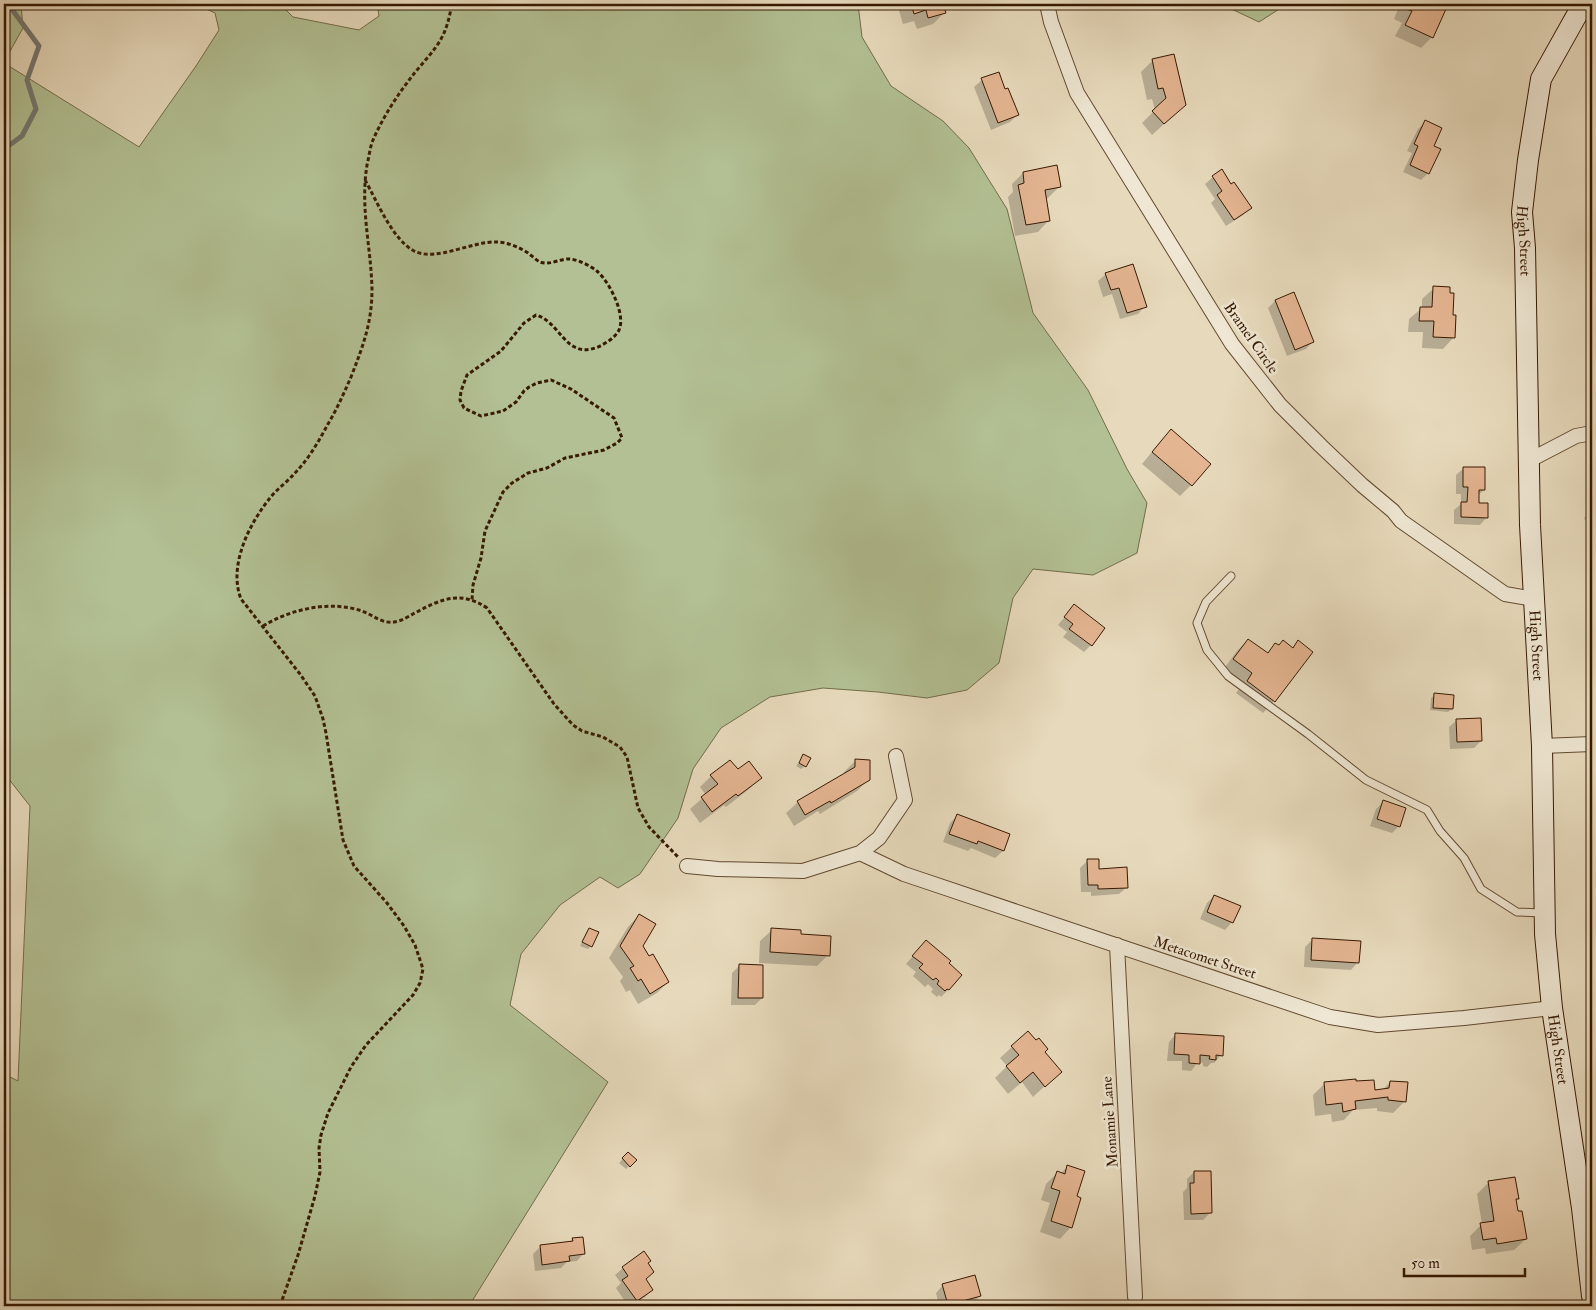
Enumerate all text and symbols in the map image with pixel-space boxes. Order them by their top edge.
street label: High Street [1512,204,1535,276]
street label: Bramel Circle [1219,299,1283,377]
street label: High Street [1525,609,1548,681]
street label: Metacomet Street [1151,932,1259,984]
street label: High Street [1544,1013,1573,1086]
street label: Monamie Lane [1097,1076,1123,1168]
scale bar [1404,1245,1525,1277]
text: 50 m [1411,1254,1440,1273]

